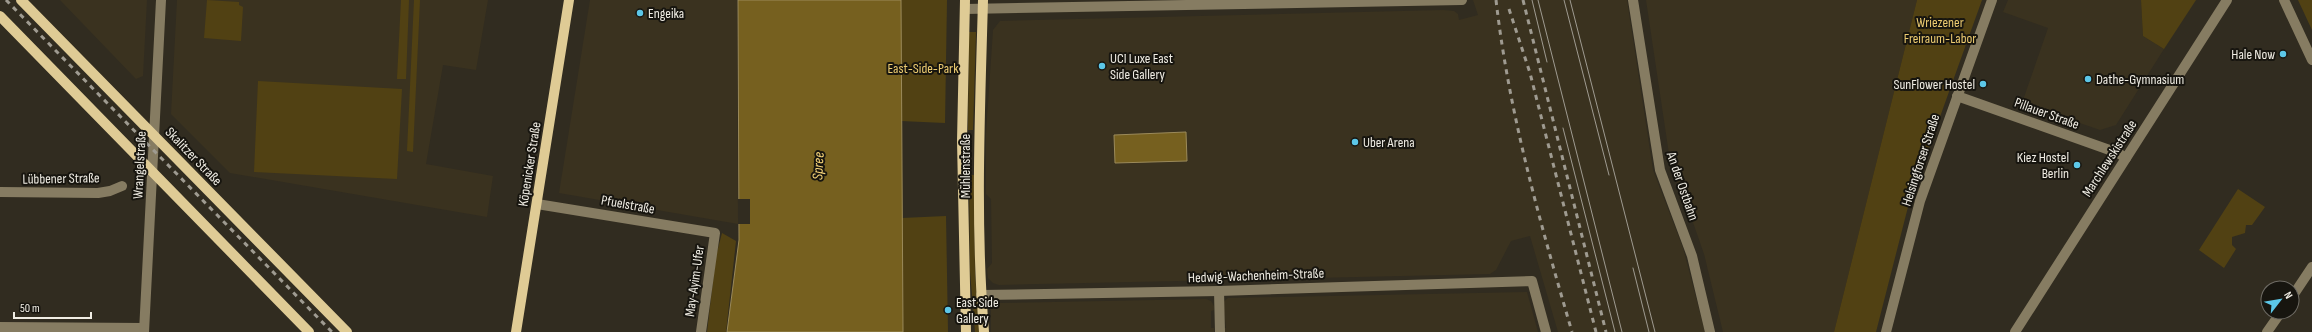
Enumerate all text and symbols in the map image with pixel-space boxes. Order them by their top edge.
place label: Engeika [648,5,684,22]
marker: Engeika [635,8,645,18]
park label: Wriezener Freiraum-Labor [1904,14,1976,47]
place label: Hale Now [2231,46,2275,63]
marker: Hale Now [2278,49,2288,59]
place label: UCI Luxe East Side Gallery [1110,50,1173,83]
park label: East-Side-Park [888,60,959,77]
marker: UCI Luxe East Side Gallery [1097,61,1107,71]
place label: Dathe-Gymnasium [2096,71,2184,88]
marker: Dathe-Gymnasium [2083,74,2093,84]
place label: SunFlower Hostel [1893,76,1975,93]
marker: SunFlower Hostel [1978,79,1988,89]
street label: Pillauer Straße [2012,94,2082,133]
street label: Helsingforser Straße [1898,112,1943,208]
street label: Marchlewskistraße [2078,117,2141,200]
street label: Köpenicker Straße [514,121,545,208]
street label: Skalitzer Straße [162,124,226,189]
street label: Wrangelstraße [129,131,150,199]
street label: Mühlenstraße [957,134,974,198]
place label: Uber Arena [1363,134,1415,151]
marker: Uber Arena [1350,137,1360,147]
street label: An der Ostbahn [1663,149,1702,223]
place label: Kiez Hostel Berlin [2017,149,2069,182]
water label: Spree [808,151,829,181]
marker: Kiez Hostel Berlin [2072,160,2082,170]
street label: Lübbener Straße [22,169,100,188]
street label: Pfuelstraße [600,191,656,218]
street label: May-Ayim-Ufer [681,244,708,318]
street label: Hedwig-Wachenheim-Straße [1188,265,1324,286]
north arrow [2260,280,2300,320]
text: N [2281,289,2295,301]
scale bar [14,294,91,320]
place label: East Side Gallery [956,294,999,327]
text: 50 m [20,301,40,316]
marker: East Side Gallery [943,305,953,315]

